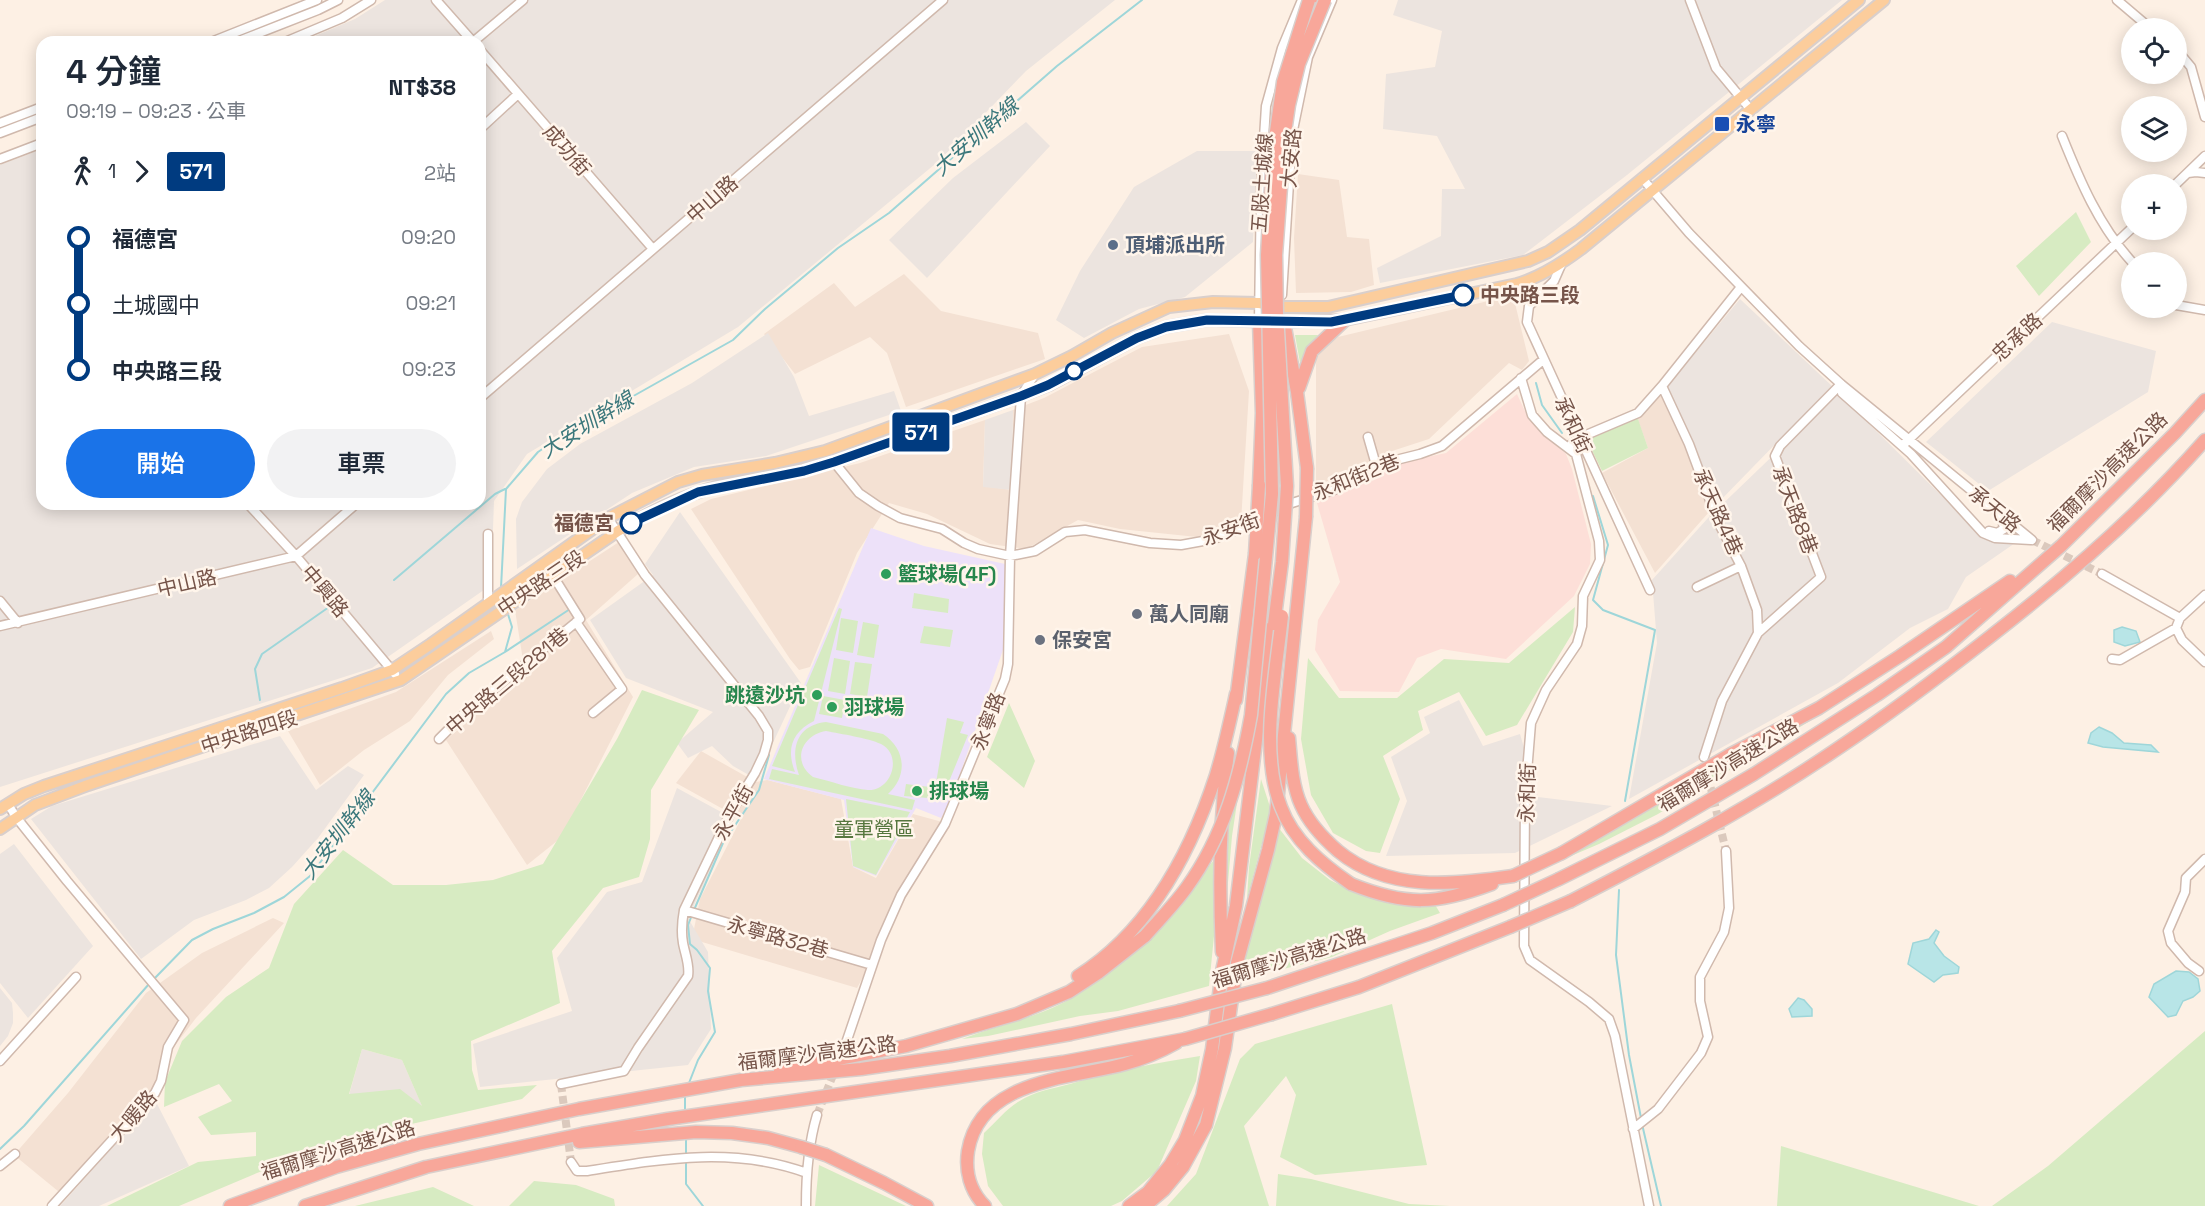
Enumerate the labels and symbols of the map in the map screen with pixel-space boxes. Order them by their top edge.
water label: 大安圳幹線 [927,91,1026,181]
place label: 永寧 [1736,111,1776,137]
marker: 永寧 [1713,115,1731,133]
street label: 成功街 [538,119,596,181]
street label: 大安路 [1275,127,1307,189]
street label: 五股土城線 [1246,132,1278,234]
street label: 中山路 [681,170,743,228]
place label: 頂埔派出所 [1125,232,1225,258]
marker: 頂埔派出所 [1106,238,1120,252]
place label: 中央路三段 [1480,282,1580,308]
marker: 中央路三段 [1452,284,1474,306]
street label: 忠承路 [1986,307,2048,367]
unlabelled marker [1065,362,1083,380]
water label: 大安圳幹線 [535,384,640,464]
street label: 承和街 [1549,392,1597,458]
street label: 福爾摩沙高速公路 [2041,406,2173,538]
line badge: 571 [886,412,956,452]
street label: 永和街2巷 [1308,448,1404,506]
street label: 承天路8巷 [1766,462,1824,558]
street label: 承天路4巷 [1687,464,1749,560]
street label: 承天路 [1964,480,2026,538]
street label: 永安街 [1198,507,1264,551]
place label: 福德宮 [554,510,614,536]
marker: 福德宮 [620,512,642,534]
street label: 中央路三段 [492,544,590,622]
street label: 中興路 [296,560,354,622]
place label: 籃球場(4F) [898,561,996,587]
street label: 中山路 [155,564,219,602]
marker: 籃球場(4F) [879,567,893,581]
place label: 萬人同廟 [1149,601,1229,627]
marker: 萬人同廟 [1130,607,1144,621]
street label: 中央路三段281巷 [440,622,574,740]
place label: 保安宮 [1052,627,1112,653]
marker: 保安宮 [1033,633,1047,647]
place label: 跳遠沙坑 [725,682,805,708]
marker: 跳遠沙坑 [810,688,824,702]
street label: 永寧路 [965,688,1011,754]
place label: 羽球場 [844,694,904,720]
marker: 羽球場 [825,700,839,714]
street label: 中央路四段 [197,704,301,760]
street label: 福爾摩沙高速公路 [1653,713,1803,817]
street label: 永和街 [1513,763,1541,823]
place label: 排球場 [929,778,989,804]
street label: 永平街 [707,779,759,845]
water label: 大安圳幹線 [295,783,382,884]
marker: 排球場 [910,784,924,798]
park label: 童軍營區 [834,816,914,842]
street label: 永寧路32巷 [724,910,832,964]
street label: 福爾摩沙高速公路 [1209,922,1369,994]
street label: 福爾摩沙高速公路 [736,1030,898,1076]
street label: 大暖路 [104,1085,162,1147]
street label: 福爾摩沙高速公路 [258,1114,418,1186]

